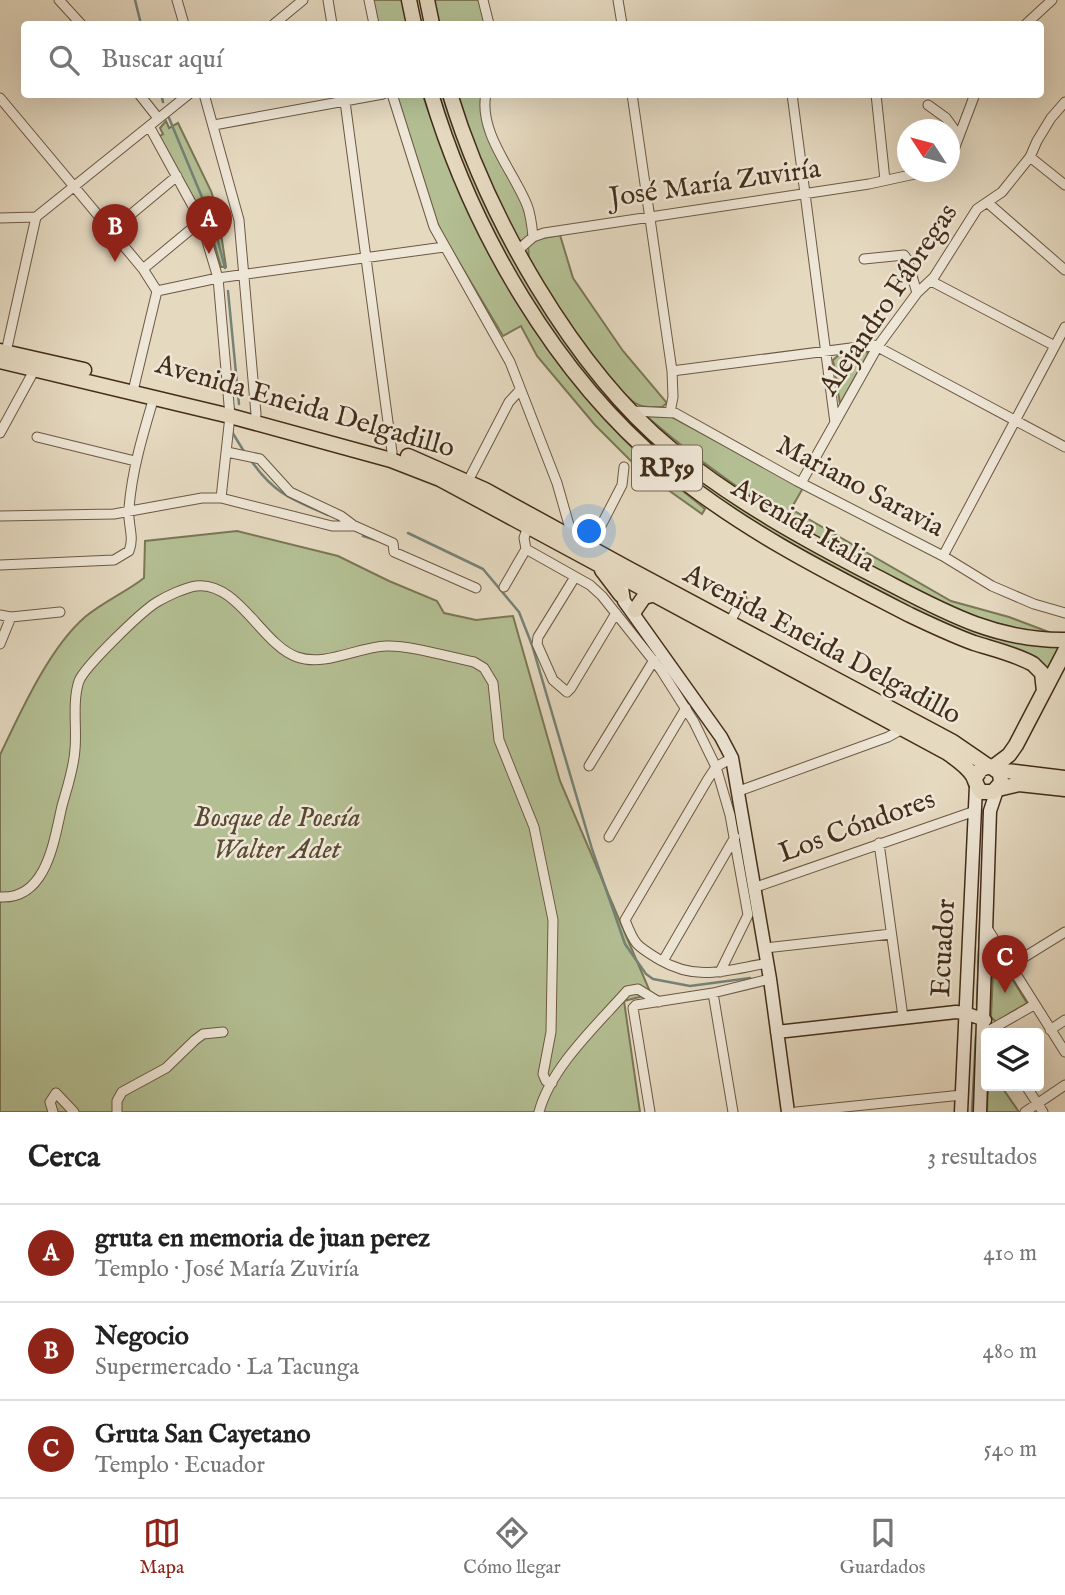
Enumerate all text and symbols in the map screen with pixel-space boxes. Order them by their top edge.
search box [21,21,1044,98]
icon: search [45,41,83,79]
text: Buscar aquí [101,43,223,76]
north arrow [897,119,960,182]
street label: José María Zuviría [604,152,824,217]
pin: A [186,196,232,254]
street label: Alejandro Fábregas [811,197,966,403]
pin: B [92,204,138,262]
street label: Avenida Eneida Delgadillo [150,347,459,466]
street label: Mariano Saravia [770,428,951,546]
road number: RP59 [632,446,702,490]
street label: Avenida Italia [724,470,882,582]
your location [572,514,606,548]
street label: Avenida Eneida Delgadillo [676,556,967,733]
street label: Los Cóndores [774,782,940,872]
park label: Bosque de Poesía Walter Adet [193,801,361,868]
street label: Ecuador [924,898,964,998]
pin: C [982,935,1028,993]
map controls [981,1028,1044,1091]
button: layers [981,1028,1044,1091]
text: Cerca [28,1139,100,1177]
text: 3 resultados [927,1143,1037,1172]
text: gruta en memoria de juan perez [95,1222,430,1255]
text: A [43,1239,59,1268]
text: 410 m [983,1239,1037,1268]
text: Templo · José María Zuviría [95,1255,359,1284]
text: Negocio [95,1320,189,1353]
text: B [43,1337,59,1366]
text: 480 m [983,1337,1037,1366]
text: Supermercado · La Tacunga [95,1353,359,1382]
text: Gruta San Cayetano [95,1418,311,1451]
text: C [43,1435,59,1464]
text: 540 m [983,1435,1037,1464]
text: Templo · Ecuador [95,1451,265,1480]
tab: Mapa [140,1514,184,1580]
tab: Cómo llegar [463,1514,561,1580]
tab: Guardados [840,1514,925,1580]

